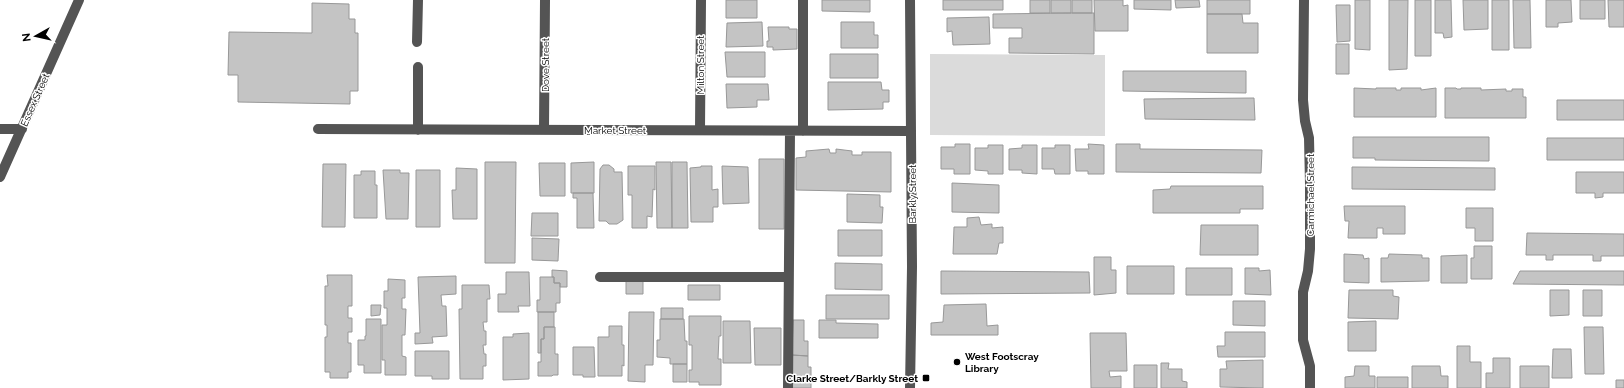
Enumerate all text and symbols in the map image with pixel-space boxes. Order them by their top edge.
north arrow [16,16,56,56]
text: N [20,32,34,42]
street label: Milton Street [695,35,706,95]
street label: Dove Street [540,37,551,92]
street label: Essex Street [18,71,52,128]
street label: Market Street [584,125,647,136]
street label: Carmichael Street [1305,153,1316,236]
street label: Barkly Street [907,164,918,223]
place label: West Footscray Library [965,351,1039,374]
marker: West Footscray Library [952,357,962,367]
place label: Clarke Street/Barkly Street [786,373,918,384]
marker: Clarke Street/Barkly Street [921,373,931,383]

